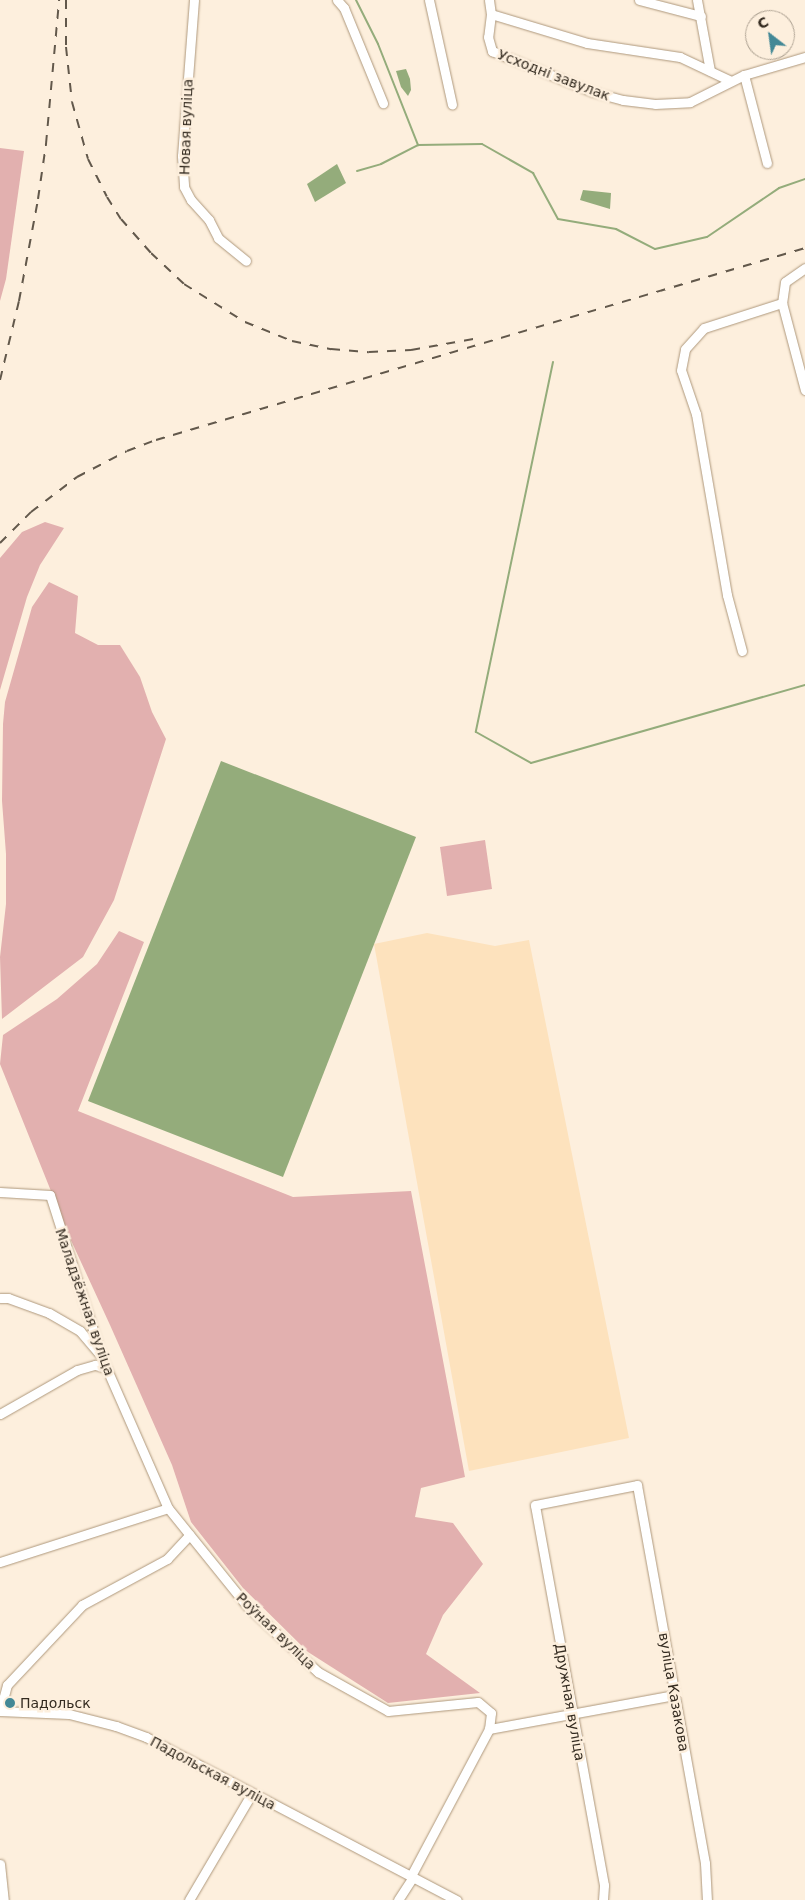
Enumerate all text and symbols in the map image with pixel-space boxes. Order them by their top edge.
north arrow [745,10,795,60]
text: С [755,13,771,32]
street label: Усходні завулак [496,46,612,104]
street label: Новая вуліца [176,79,196,175]
street label: Маладзёжная вуліца [52,1226,118,1378]
street label: Роўная вуліца [233,1589,319,1673]
street label: вуліца Казакова [655,1631,693,1753]
street label: Дружная вуліца [551,1642,589,1762]
place label: Падольск [20,1695,91,1711]
marker: Падольск [4,1697,16,1709]
street label: Падольская вуліца [147,1733,279,1813]

